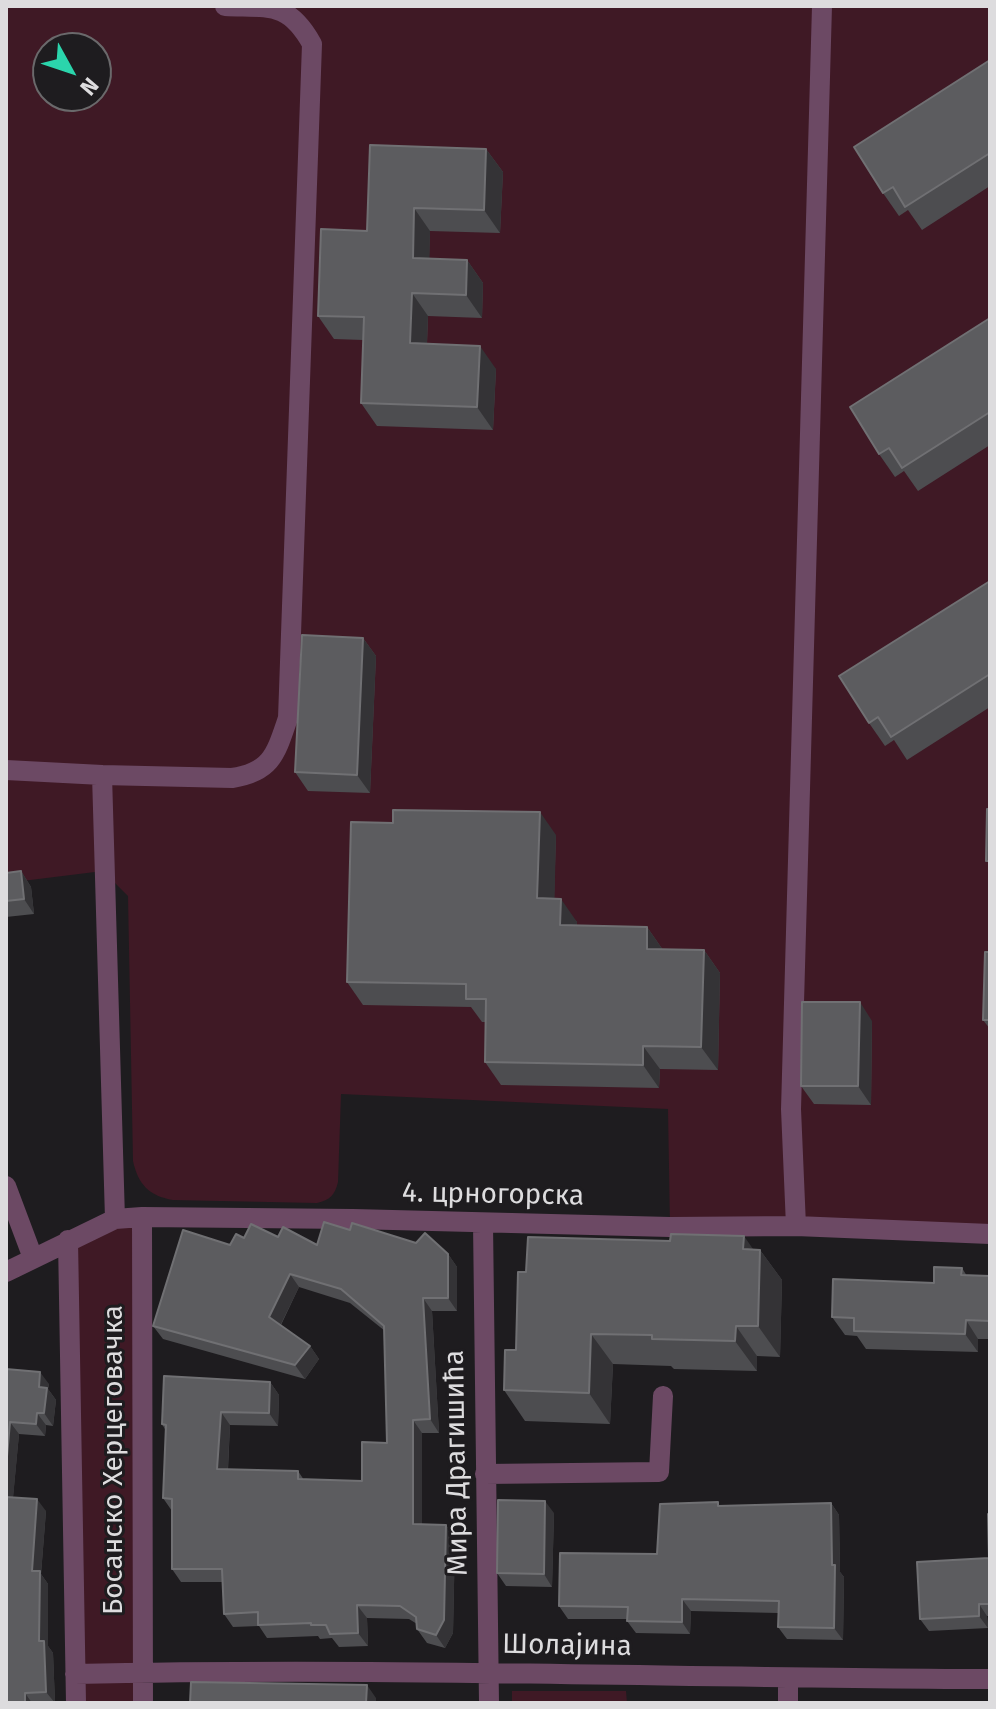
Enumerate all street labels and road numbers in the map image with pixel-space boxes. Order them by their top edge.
street label: 4. црногорска [402,1177,584,1213]
street label: Босанско Херцеговачка [97,1305,131,1615]
street label: Мира Драгишића [438,1350,476,1576]
street label: Шолајина [502,1628,632,1664]

